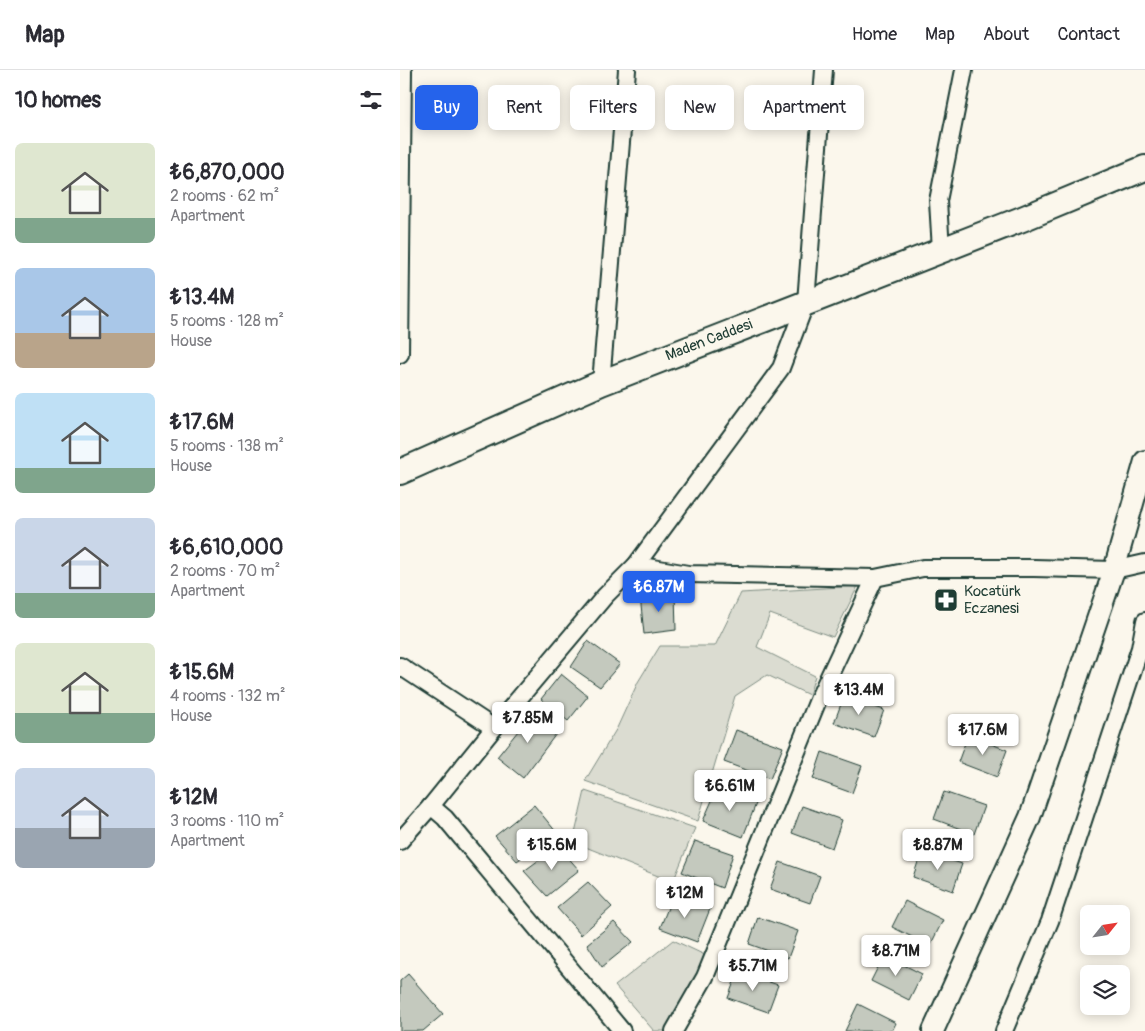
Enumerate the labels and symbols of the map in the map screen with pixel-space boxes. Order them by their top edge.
street label: Maden Caddesi [663,315,756,365]
pin: ₺6.87M [618,570,700,613]
place label: Kocatürk Eczanesi [964,582,1021,618]
pharmacy icon: Kocatürk Eczanesi [933,587,959,613]
pin: ₺13.4M [818,674,900,716]
pin: ₺7.85M [487,702,569,744]
pin: ₺17.6M [942,714,1024,756]
pin: ₺6.61M [689,770,771,812]
pin: ₺15.6M [511,828,593,871]
pin: ₺8.87M [897,828,979,871]
pin: ₺12M [655,876,715,919]
north arrow [1080,905,1130,955]
pin: ₺8.71M [855,934,937,977]
pin: ₺5.71M [712,950,794,992]

